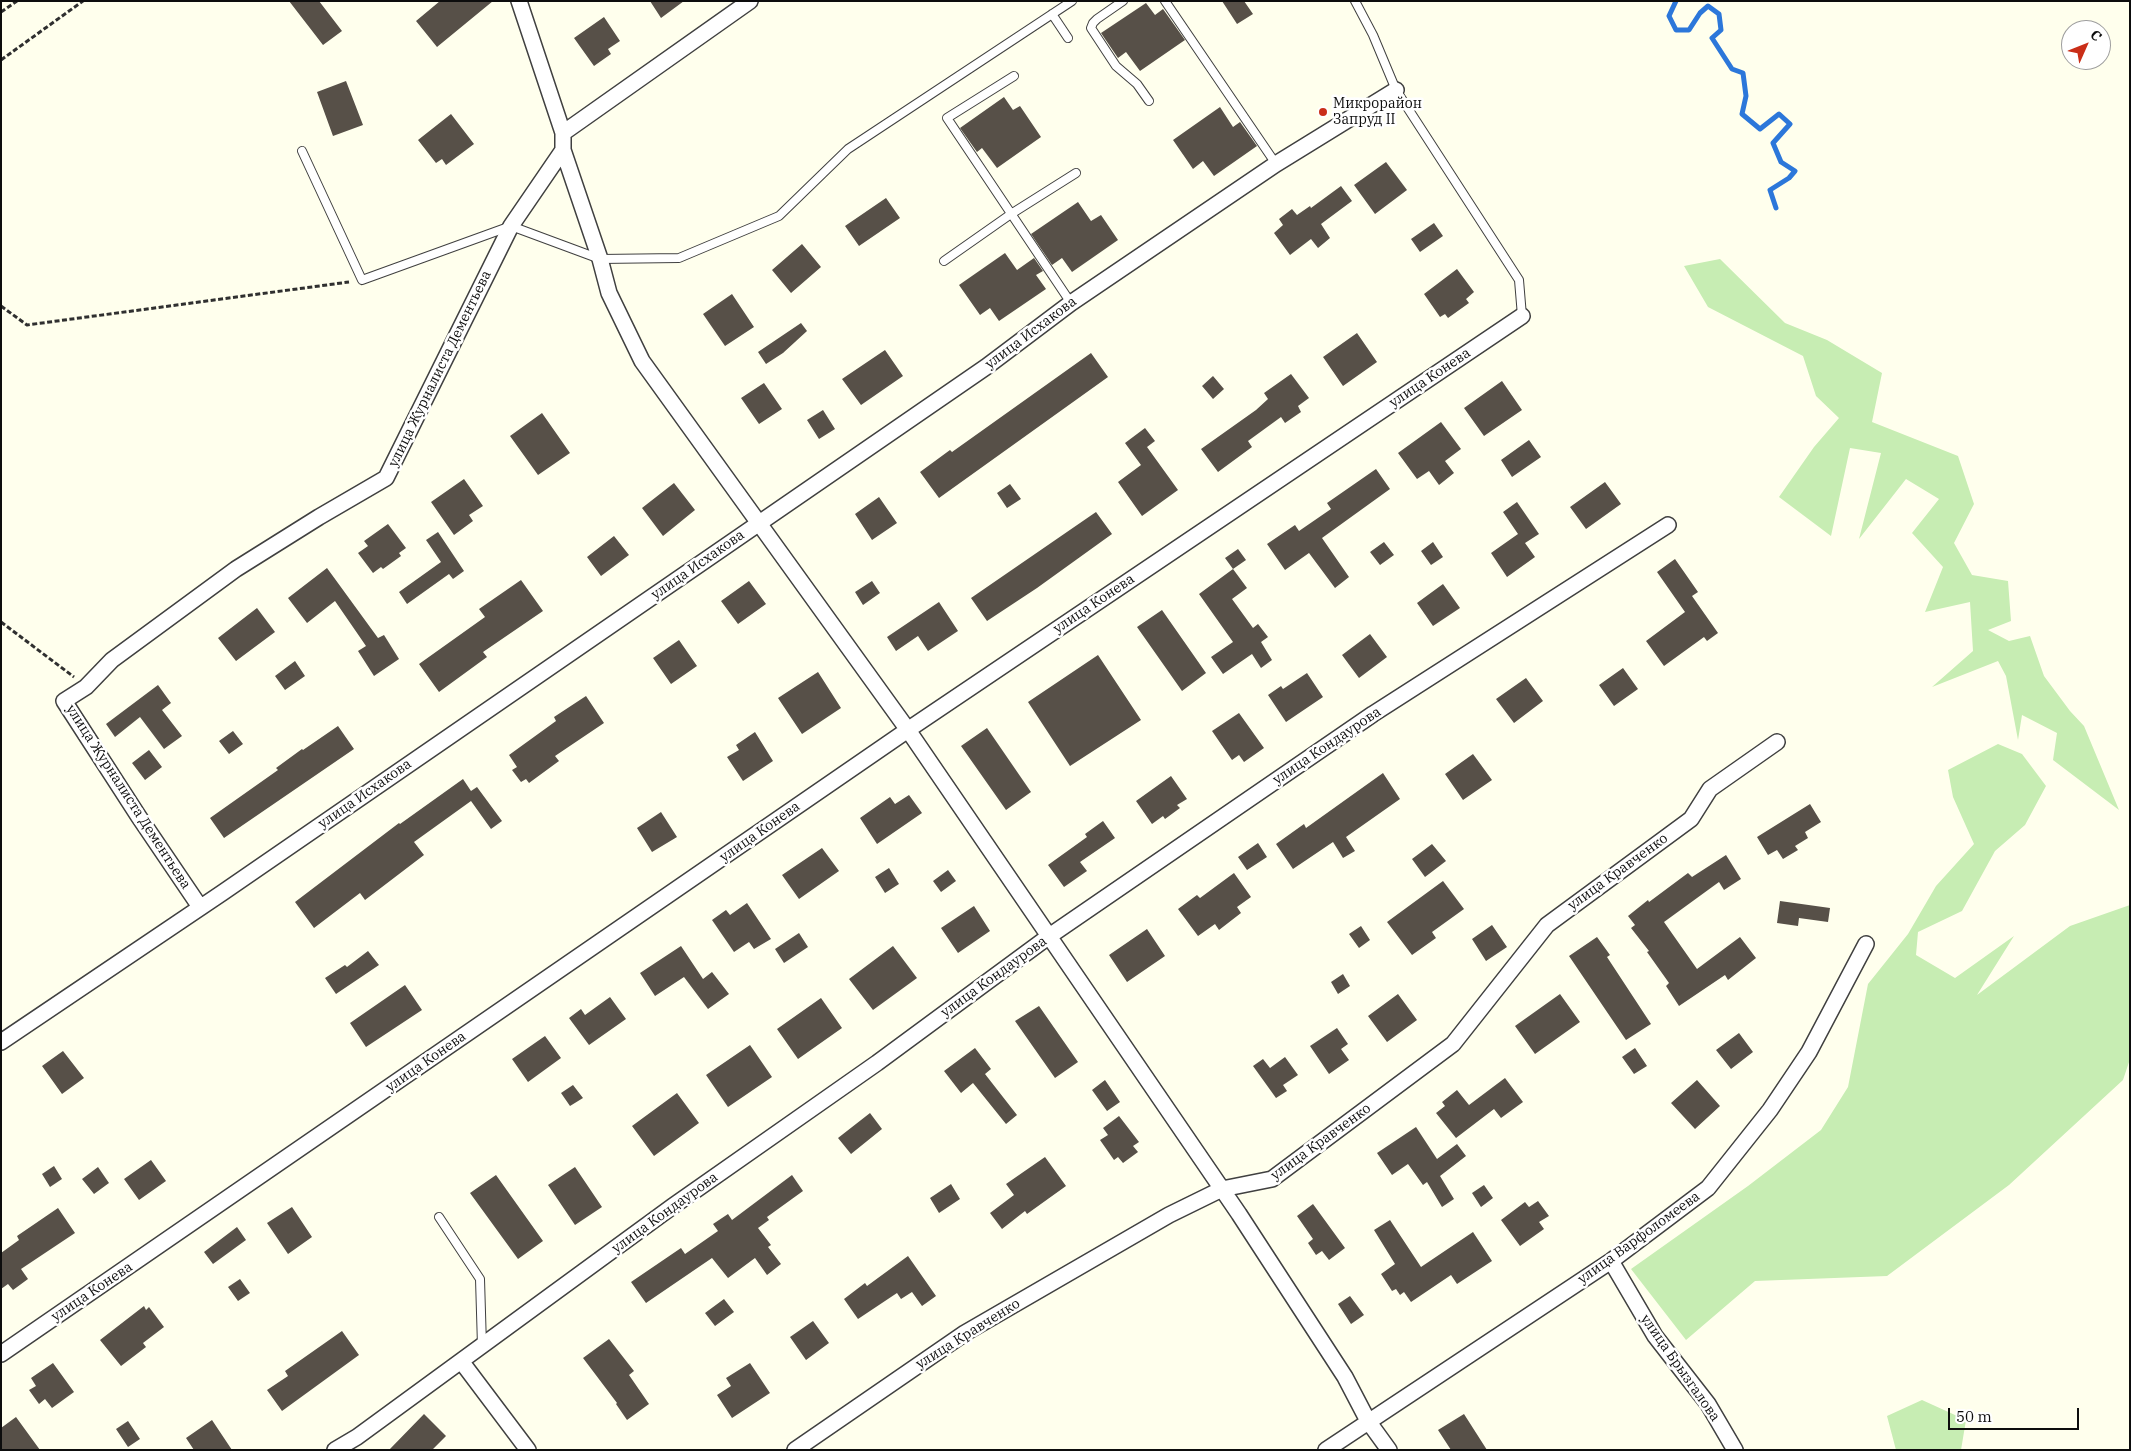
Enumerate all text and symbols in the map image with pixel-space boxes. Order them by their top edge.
north arrow [2061,20,2111,70]
text: С [2086,26,2106,45]
place label: Микрорайон Запруд II [1333,96,1422,128]
marker: Микрорайон Запруд II [1317,106,1329,118]
street label: улица Журналиста Дементьева [385,268,495,470]
street label: улица Исхакова [982,293,1080,373]
street label: улица Конева [1386,345,1474,411]
street label: улица Исхакова [648,527,748,603]
street label: улица Конева [1050,571,1138,637]
street label: улица Журналиста Дементьева [62,702,194,892]
street label: улица Кондаурова [1270,704,1384,788]
street label: улица Исхакова [315,756,415,832]
street label: улица Конева [717,798,803,866]
street label: улица Кравченко [1565,830,1671,914]
street label: улица Кондаурова [938,933,1050,1021]
street label: улица Конева [383,1028,469,1096]
street label: улица Кравченко [1268,1100,1374,1184]
street label: улица Кондаурова [609,1169,721,1257]
street label: улица Варфоломеева [1575,1188,1703,1288]
street label: улица Конева [48,1259,136,1325]
street label: улица Кравченко [913,1295,1023,1373]
street label: улица Брызгалова [1637,1311,1723,1425]
scale bar [1951,1398,2082,1430]
text: 50 m [1956,1407,1992,1426]

